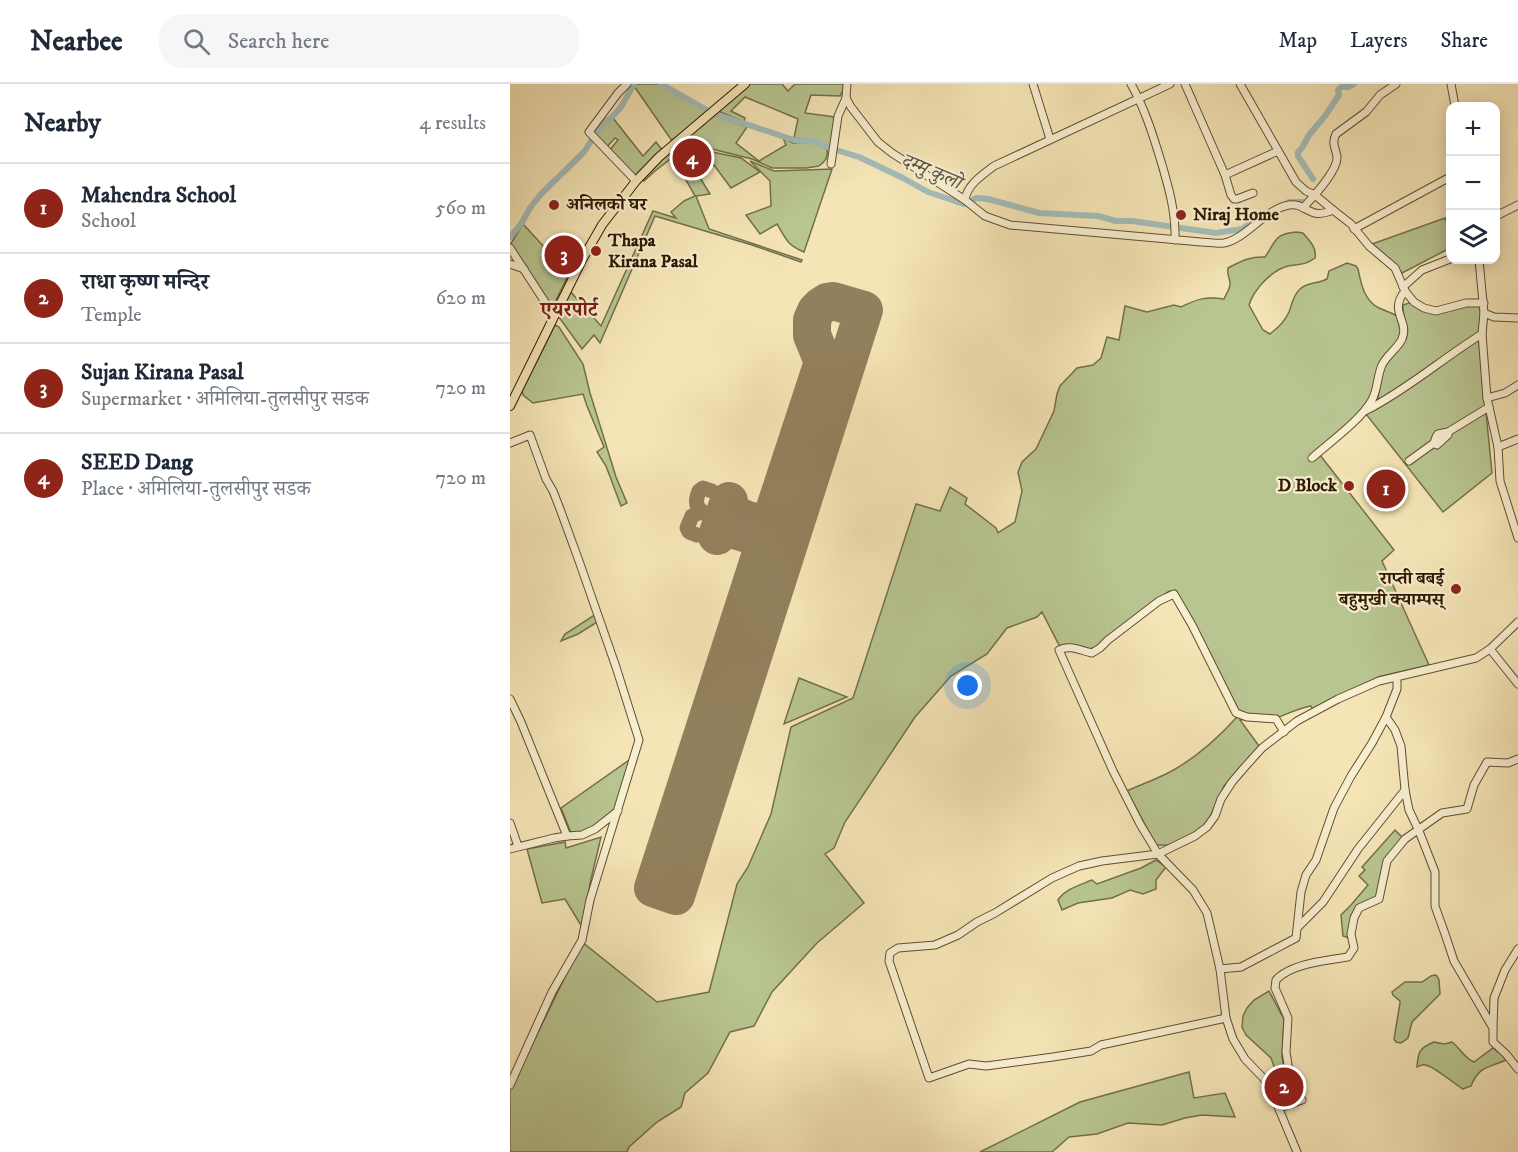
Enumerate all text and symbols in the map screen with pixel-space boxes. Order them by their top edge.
search box [159,14,579,68]
text: Nearbee [30,24,123,59]
icon: search [180,25,213,58]
text: Search here [228,28,329,55]
text: Map [1278,28,1317,54]
text: Layers [1350,28,1408,54]
text: Share [1441,28,1488,54]
map controls [1446,102,1500,264]
button: + [1446,102,1500,156]
text: Nearby [24,107,101,140]
text: 4 results [419,111,486,136]
pin: 4 [672,136,711,181]
water label: दम्मु कुलो [897,148,969,197]
button: − [1446,156,1500,210]
text: Mahendra School [81,182,236,209]
place label: अनिलको घर [566,194,648,216]
text: 1 [40,196,47,221]
text: 560 m [436,196,486,221]
marker: अनिलको घर [547,198,561,212]
place label: Niraj Home [1193,204,1280,226]
marker: Niraj Home [1174,208,1188,222]
text: School [81,209,136,234]
button: layers [1446,210,1500,264]
place label: Thapa Kirana Pasal [607,230,698,273]
pin: 3 [544,232,584,278]
marker: Thapa Kirana Pasal [589,244,603,258]
text: राधा कृष्ण मन्दिर [81,269,209,296]
text: 2 [39,286,48,311]
text: 620 m [436,286,486,311]
district label: एयरपोर्ट [538,297,599,323]
text: Temple [81,303,142,328]
text: Sujan Kirana Pasal [81,359,244,386]
text: 3 [40,376,47,401]
text: 720 m [436,376,486,401]
text: Supermarket · अमिलिया-तुलसीपुर सडक [81,387,369,412]
text: SEED Dang [81,449,193,476]
text: 4 [38,466,49,491]
text: 720 m [436,466,486,491]
pin: 1 [1366,466,1406,512]
place label: D Block [1278,475,1338,497]
text: Place · अमिलिया-तुलसीपुर सडक [81,477,311,502]
marker: D Block [1342,479,1356,493]
place label: राप्ती बबई बहुमुखी क्याम्पस् [1337,567,1447,611]
marker: राप्ती बबई बहुमुखी क्याम्पस् [1449,582,1463,596]
your location [953,671,982,700]
pin: 2 [1264,1064,1304,1110]

